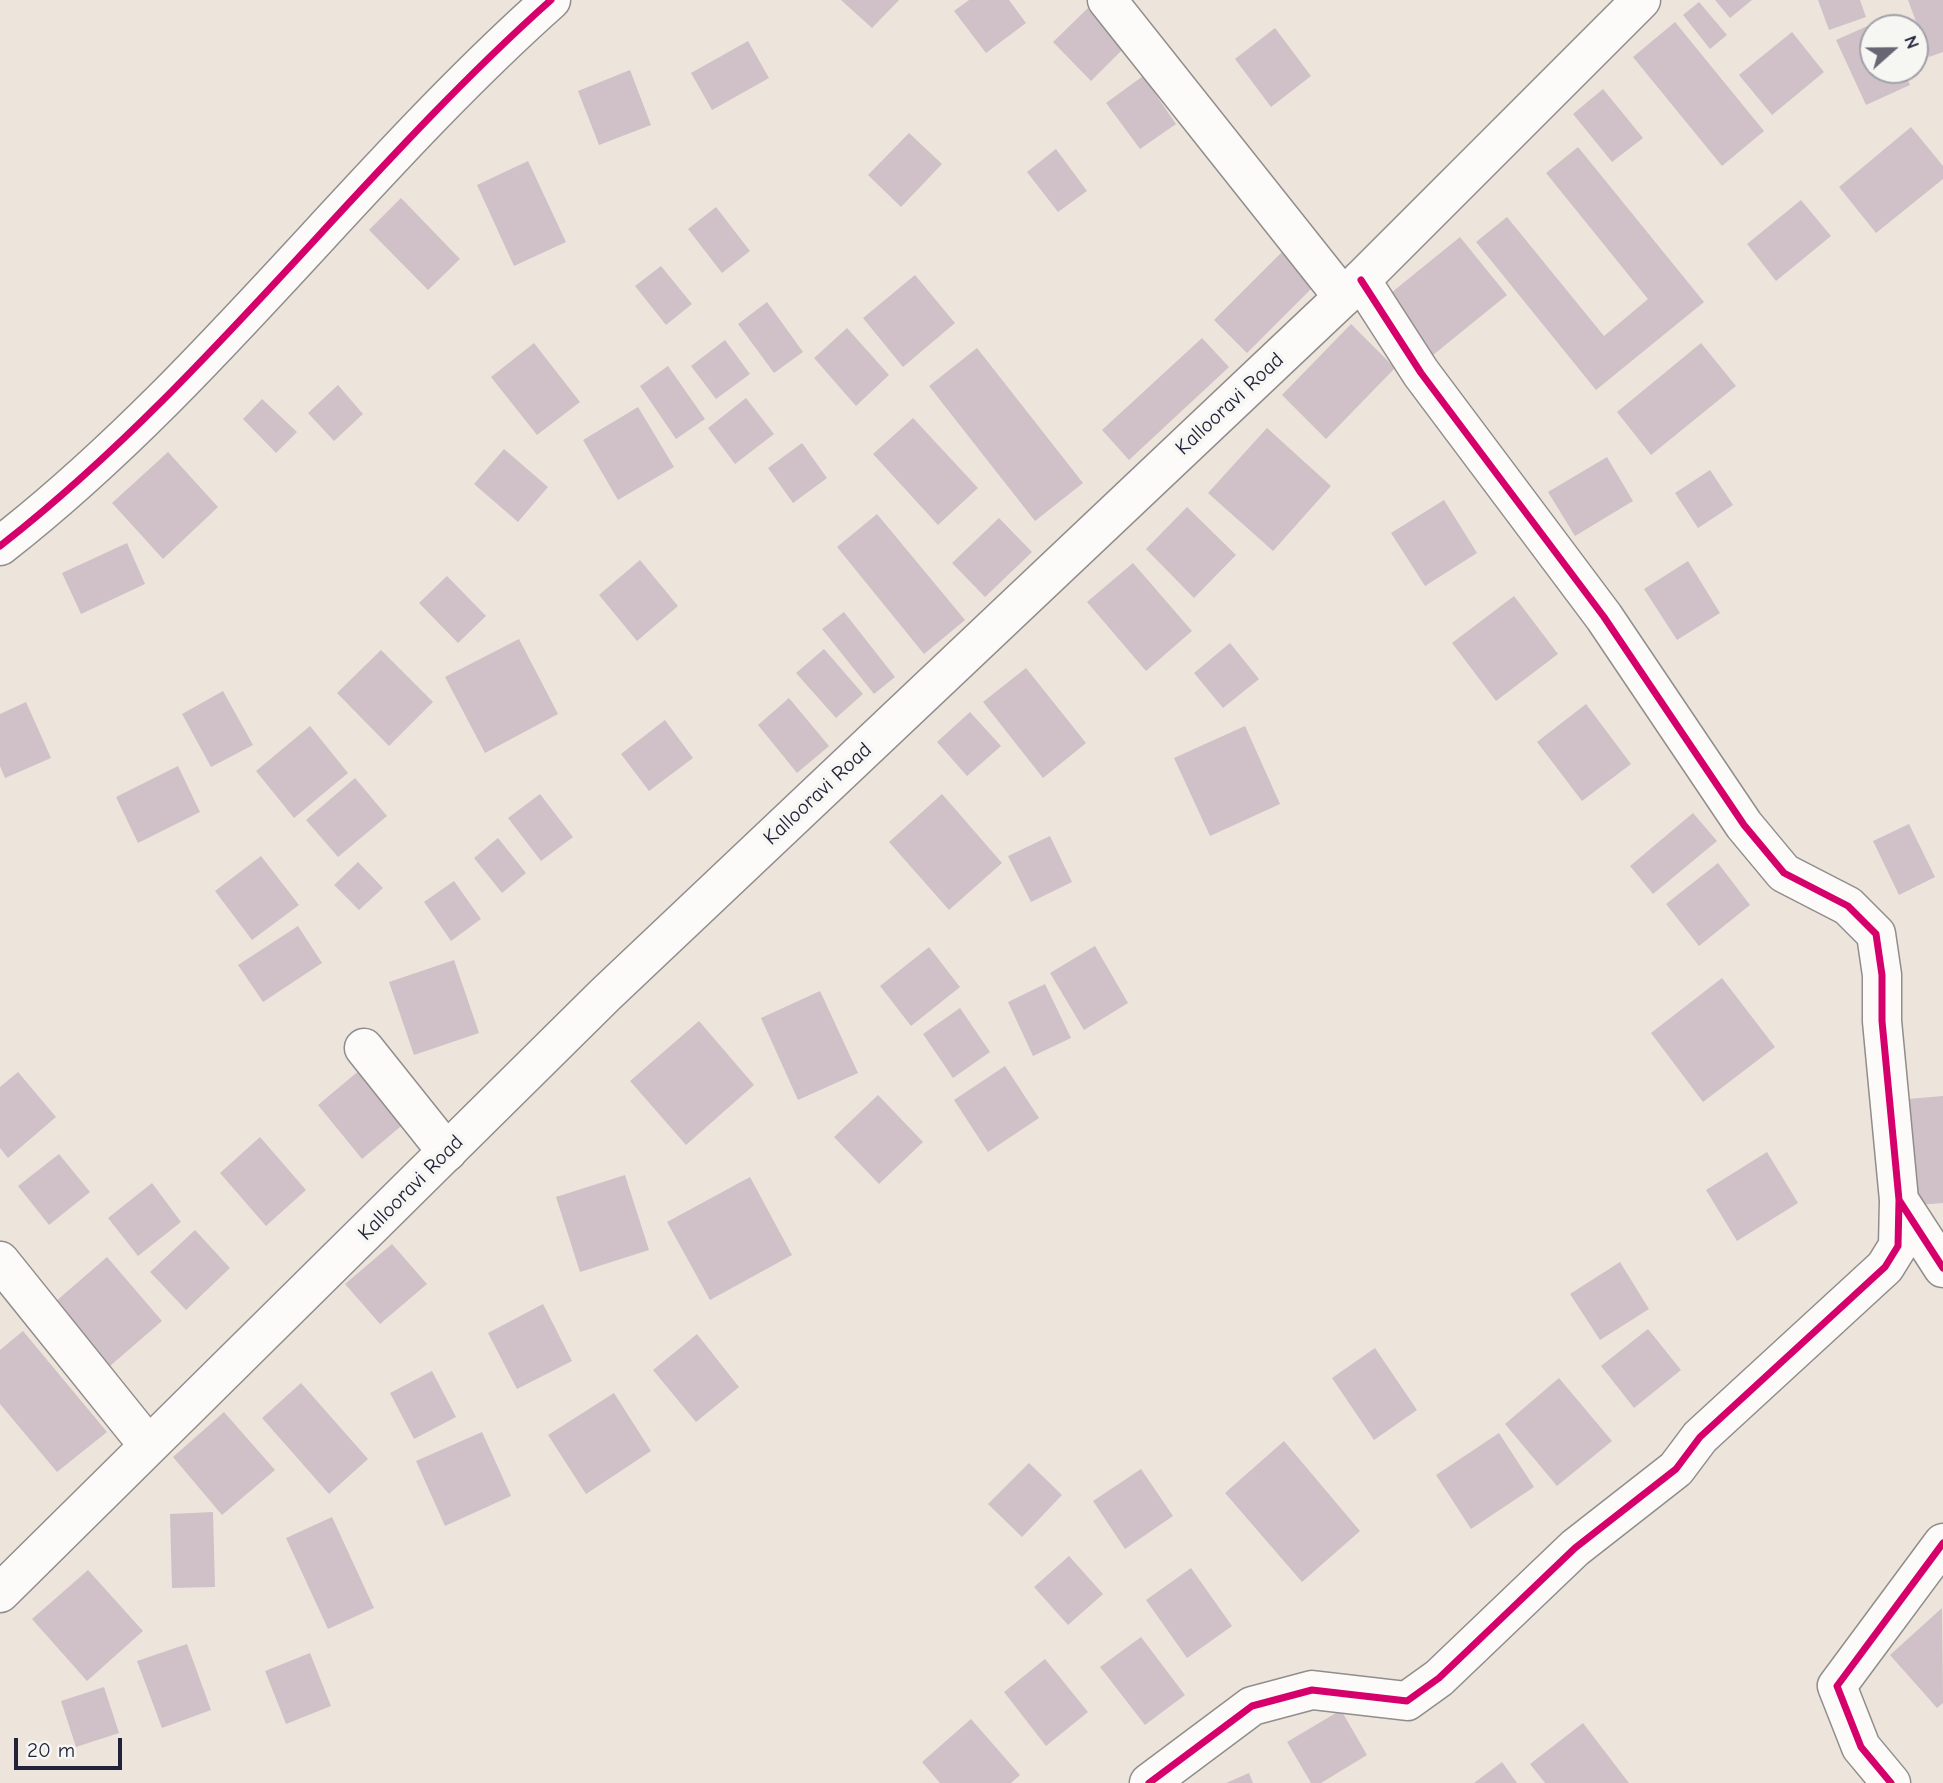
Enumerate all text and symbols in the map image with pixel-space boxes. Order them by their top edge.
north arrow [1859,14,1929,84]
text: N [1899,32,1924,52]
street label: Kallooravi Road [1171,347,1289,461]
street label: Kallooravi Road [759,737,877,851]
street label: Kallooravi Road [353,1130,469,1246]
scale bar [18,1724,126,1768]
text: 20 m [27,1738,75,1762]

